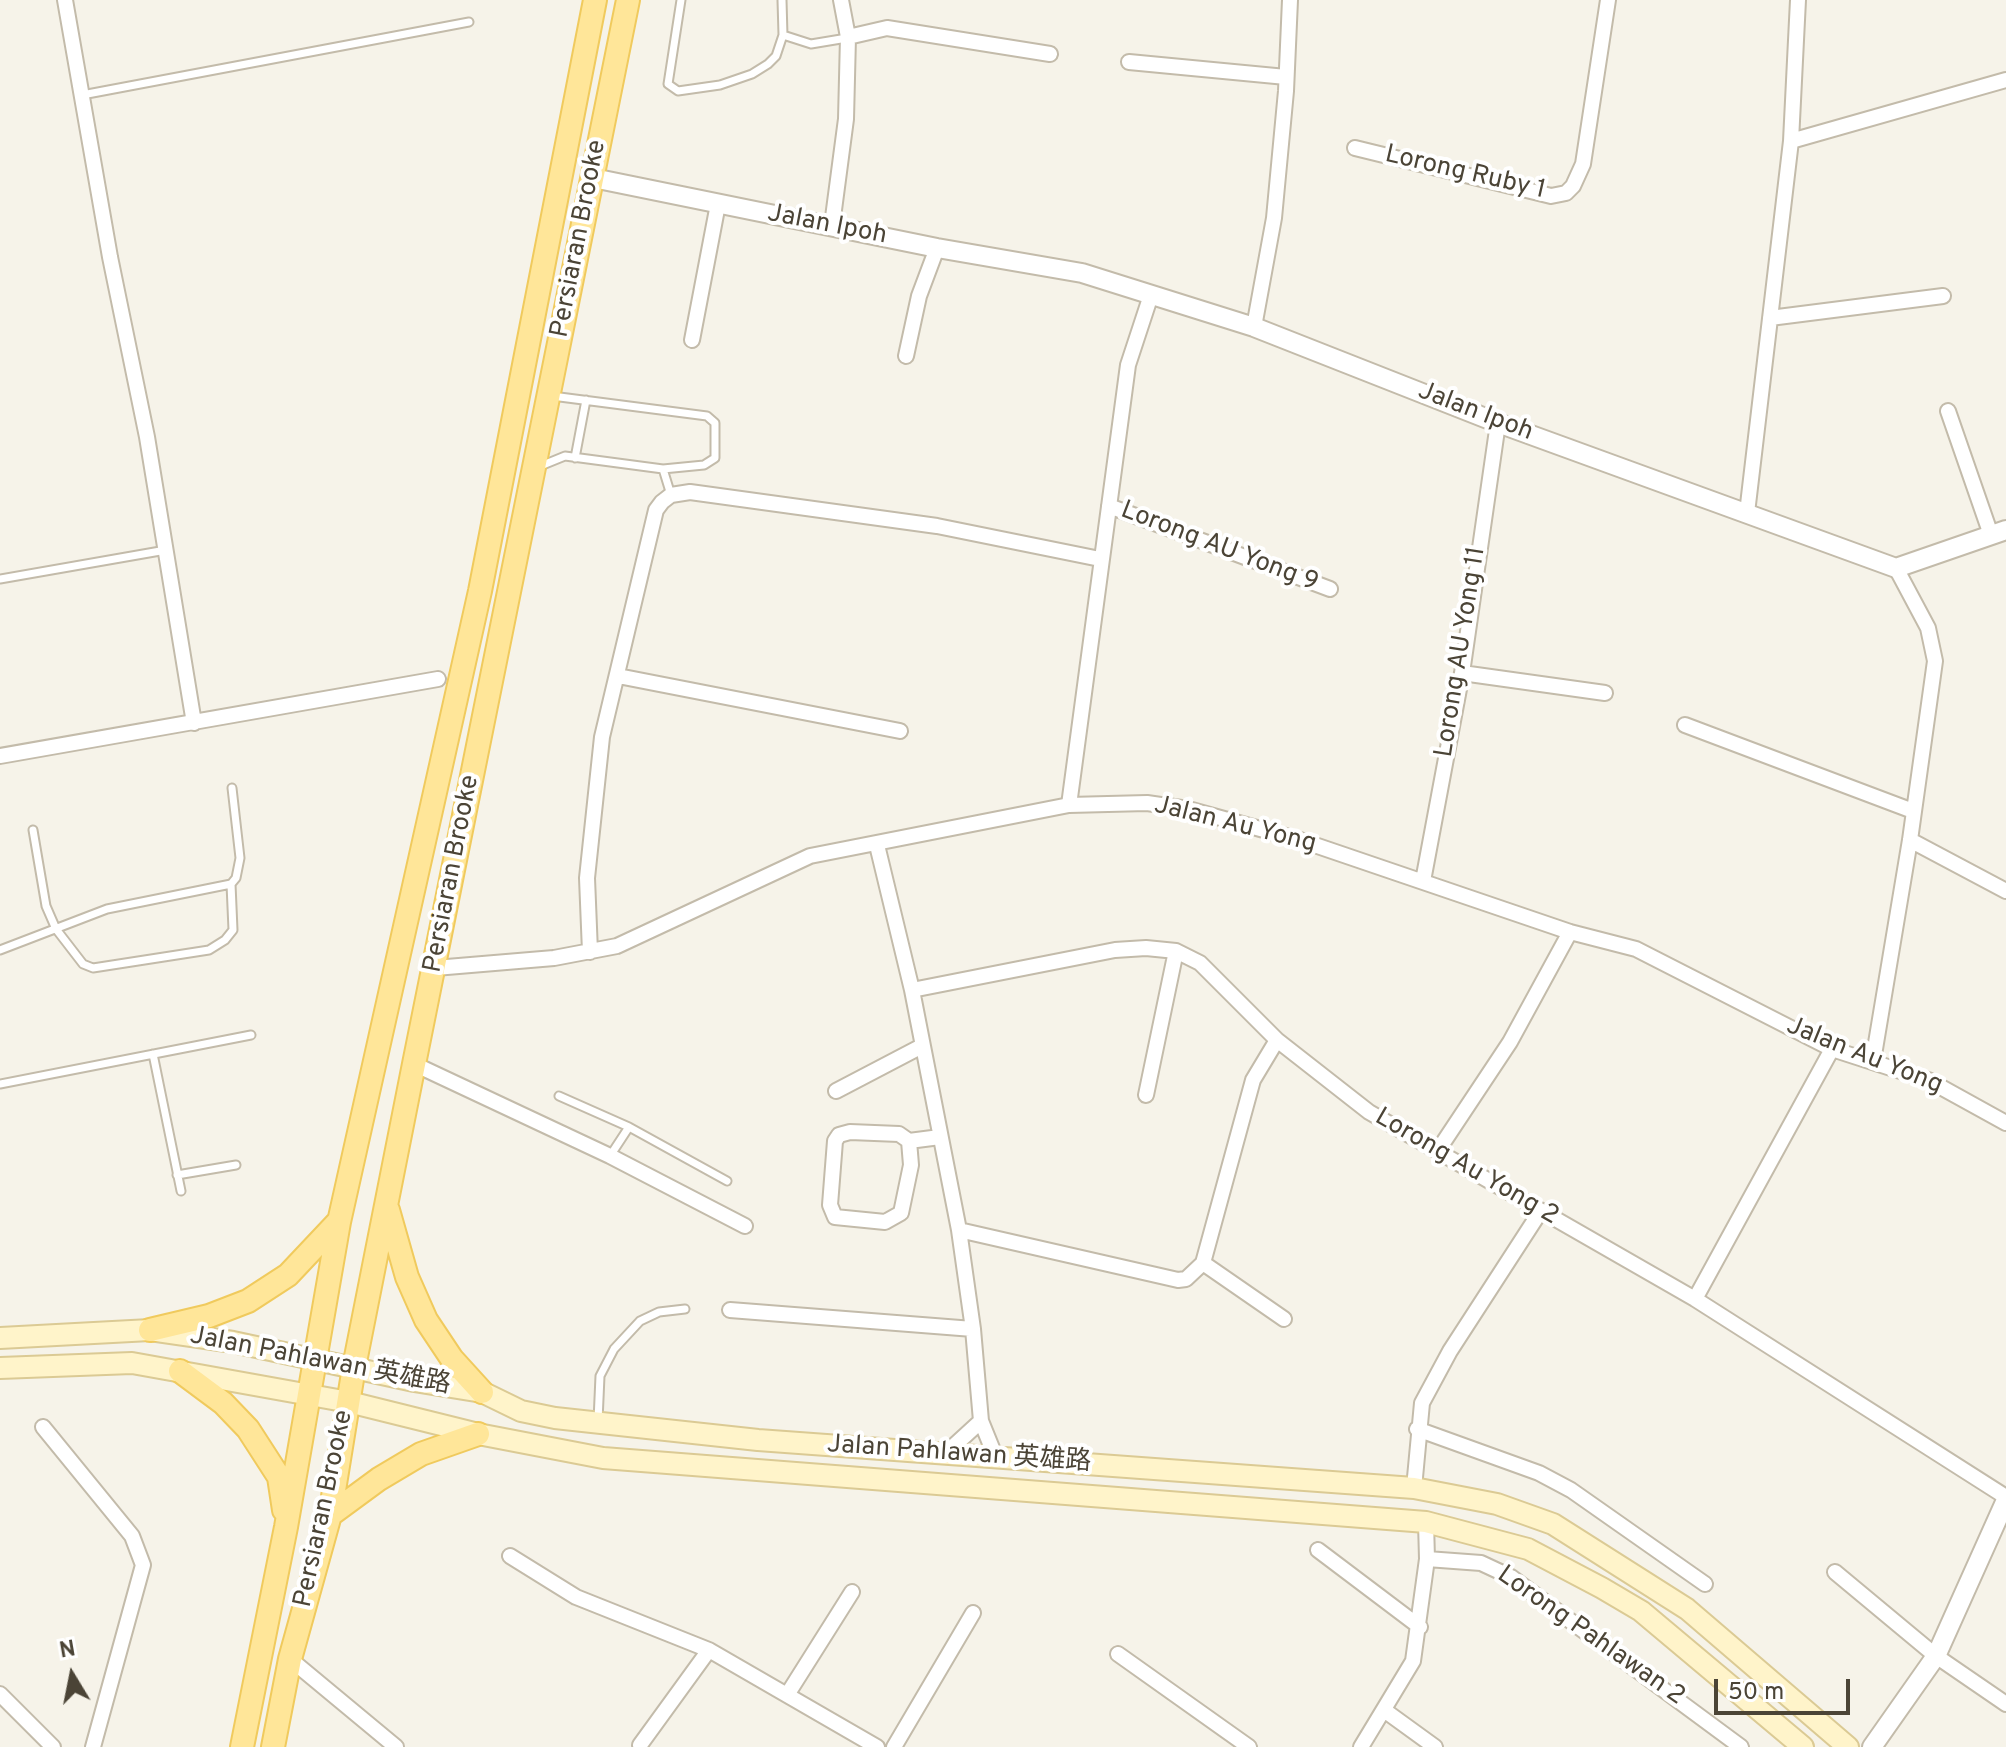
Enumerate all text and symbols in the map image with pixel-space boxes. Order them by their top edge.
street label: Persiaran Brooke [546,138,614,340]
street label: Lorong Ruby 1 [1382,140,1548,208]
street label: Jalan Ipoh [765,199,889,253]
street label: Jalan Ipoh [1413,377,1537,449]
street label: Lorong AU Yong 9 [1116,496,1322,600]
street label: Lorong AU Yong 11 [1430,544,1494,760]
street label: Persiaran Brooke [419,773,487,975]
street label: Jalan Au Yong [1151,791,1319,861]
street label: Jalan Au Yong [1781,1011,1947,1103]
street label: Lorong Au Yong 2 [1369,1103,1563,1233]
street label: Jalan Pahlawan 英雄路 [187,1321,453,1403]
street label: Persiaran Brooke [289,1408,361,1610]
street label: Jalan Pahlawan 英雄路 [826,1430,1092,1480]
street label: Lorong Pahlawan 2 [1490,1561,1690,1713]
north arrow [32,1635,112,1715]
text: N [58,1636,78,1666]
scale bar [1718,1663,1854,1713]
text: 50 m [1728,1678,1784,1708]

